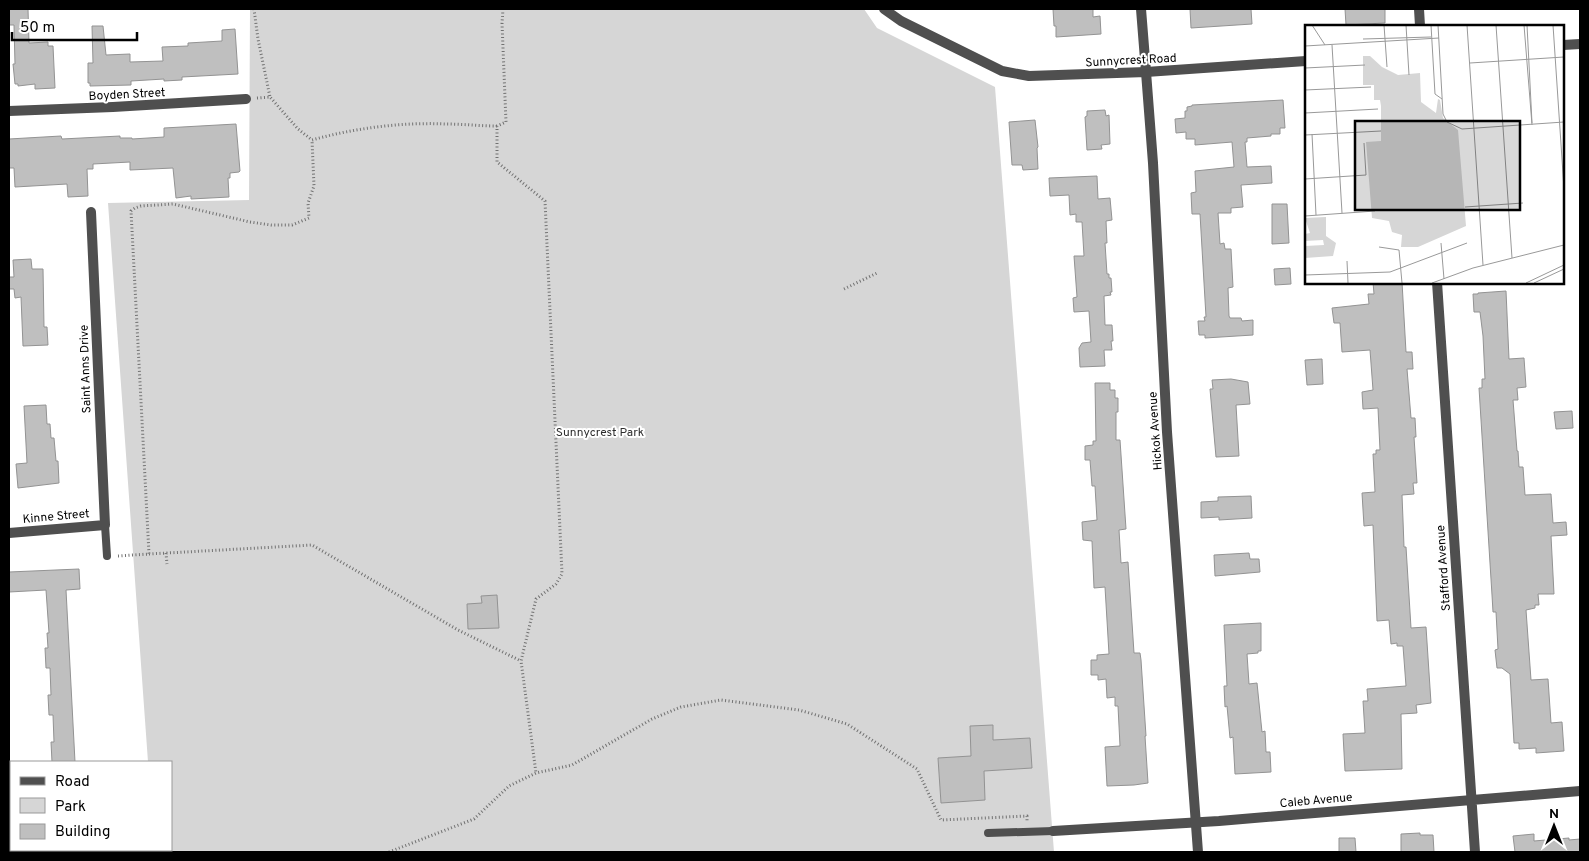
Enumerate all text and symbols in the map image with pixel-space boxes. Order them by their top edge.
scale bar [12,10,138,42]
text: 50 m [20,19,55,38]
inset map [1305,25,1564,284]
street label: Sunnycrest Road [1085,51,1177,71]
street label: Boyden Street [88,85,166,105]
street label: Saint Anns Drive [76,324,96,414]
street label: Hickok Avenue [1145,391,1167,471]
park label: Sunnycrest Park [556,425,644,441]
street label: Kinne Street [22,506,90,528]
street label: Stafford Avenue [1433,524,1455,611]
legend [10,761,172,851]
text: Road [55,773,90,792]
street label: Caleb Avenue [1279,790,1353,812]
text: Park [55,798,86,817]
north arrow [1529,801,1579,851]
text: N [1549,806,1559,823]
text: Building [55,823,110,842]

